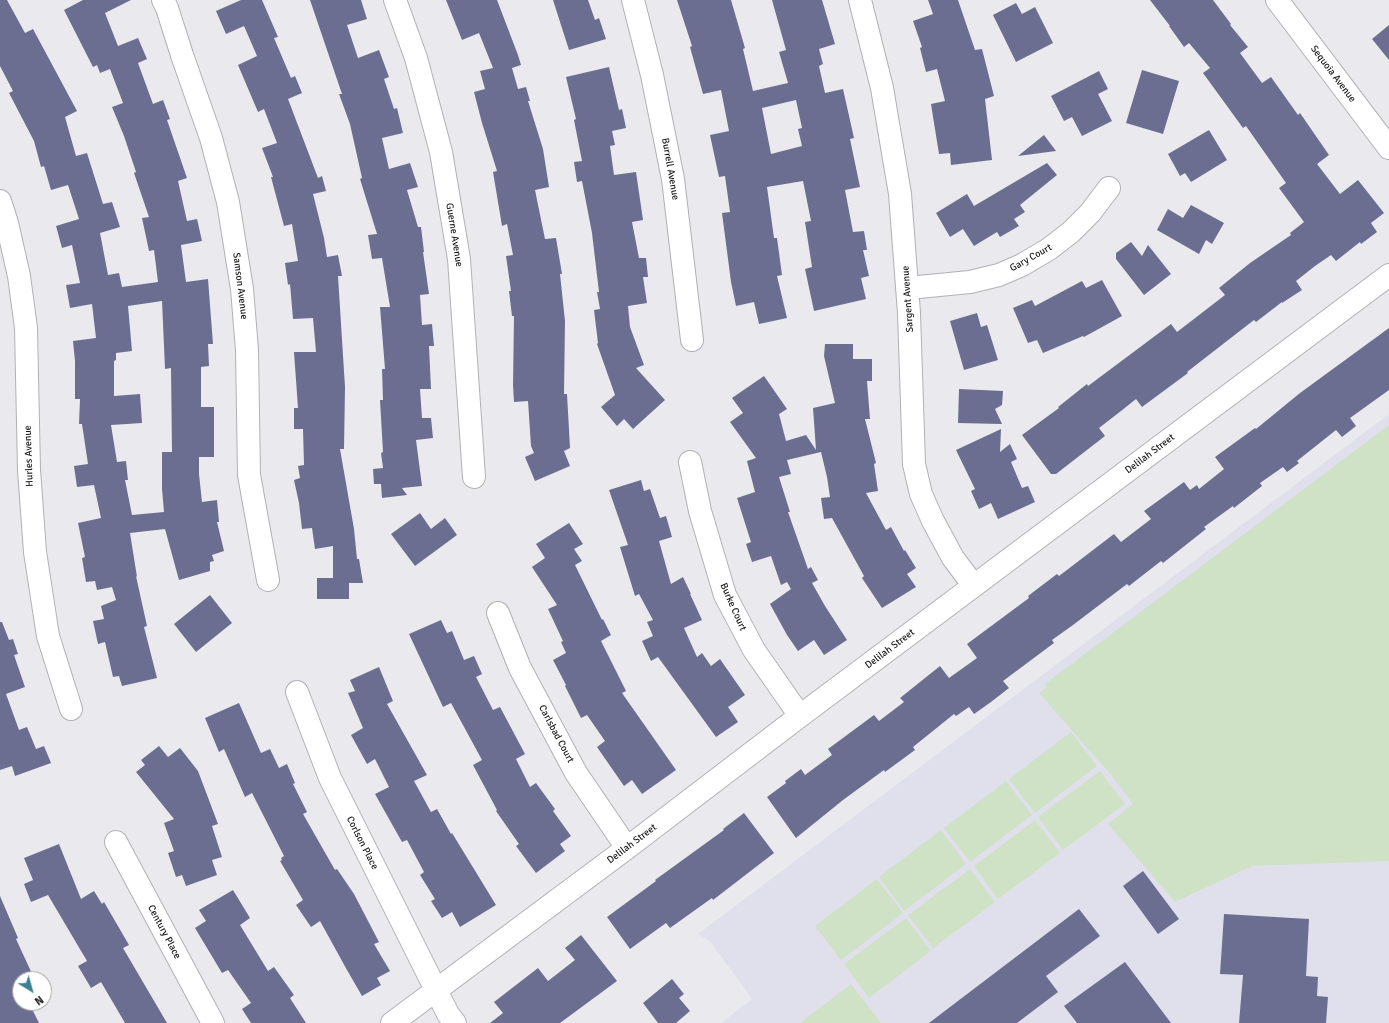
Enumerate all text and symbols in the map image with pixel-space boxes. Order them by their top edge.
street label: Sequoia Avenue [1308,43,1358,105]
street label: Burrell Avenue [659,137,681,201]
street label: Guerne Avenue [443,202,465,268]
street label: Gary Court [1008,242,1054,274]
street label: Samson Avenue [230,252,250,320]
street label: Sargent Avenue [900,265,916,333]
street label: Hurles Avenue [22,425,36,487]
street label: Delilah Street [1123,432,1177,476]
street label: Burke Court [717,581,749,633]
street label: Delilah Street [863,627,917,671]
street label: Carlsbad Court [536,703,576,765]
street label: Corlson Place [343,814,381,872]
street label: Delilah Street [605,822,659,866]
street label: Century Place [145,903,183,961]
north arrow [12,971,52,1011]
text: N [32,993,46,1008]

